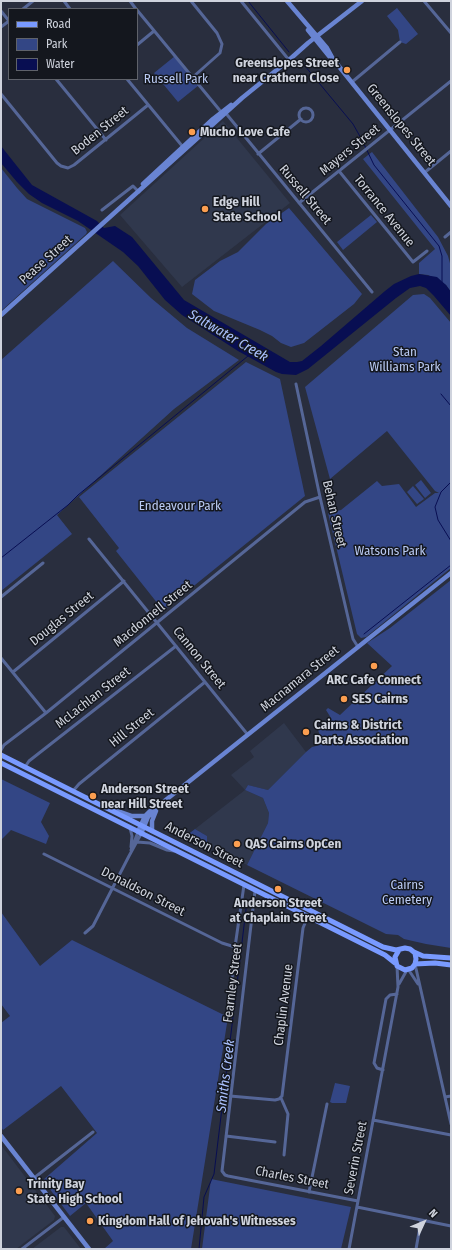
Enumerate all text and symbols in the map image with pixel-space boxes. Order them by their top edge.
legend [8,8,138,80]
text: Road [46,17,71,31]
text: Park [46,37,67,51]
place label: Greenslopes Street near Crathern Close [233,55,339,86]
text: Water [46,57,74,71]
marker: Greenslopes Street near Crathern Close [342,65,352,75]
park label: Russell Park [144,71,208,87]
street label: Greenslopes Street [363,81,439,169]
street label: Boden Street [68,103,132,159]
street label: Mayers Street [317,121,383,179]
place label: Mucho Love Cafe [200,124,290,140]
marker: Mucho Love Cafe [187,127,197,137]
street label: Russell Street [276,162,334,228]
street label: Torrance Avenue [350,172,418,250]
place label: Edge Hill State School [213,194,281,225]
marker: Edge Hill State School [200,204,210,214]
street label: Pease Street [16,232,76,288]
water label: Saltwater Creek [185,306,271,366]
park label: Stan Williams Park [369,344,441,375]
street label: Behan Street [319,479,349,549]
park label: Endeavour Park [139,498,221,514]
park label: Watsons Park [355,543,425,559]
street label: Macdonnell Street [110,577,196,651]
street label: Douglas Street [27,589,97,649]
street label: Cannon Street [169,624,229,692]
street label: Macnamara Street [258,643,342,715]
marker: ARC Cafe Connect [369,661,379,671]
street label: McLachlan Street [52,664,134,732]
place label: ARC Cafe Connect [327,672,421,688]
place label: SES Cairns [352,691,408,707]
marker: SES Cairns [339,694,349,704]
street label: Hill Street [106,705,158,751]
place label: Cairns & District Darts Association [314,717,408,748]
marker: Cairns & District Darts Association [301,727,311,737]
place label: Anderson Street near Hill Street [101,781,189,812]
marker: Anderson Street near Hill Street [88,791,98,801]
street label: Anderson Street [162,819,246,871]
place label: QAS Cairns OpCen [245,836,341,852]
marker: QAS Cairns OpCen [232,839,242,849]
street label: Donaldson Street [98,864,188,920]
park label: Cairns Cemetery [382,877,432,908]
marker: Anderson Street at Chaplain Street [273,884,283,894]
place label: Anderson Street at Chaplain Street [229,895,327,926]
street label: Fearnley Street [220,942,246,1024]
street label: Chaplin Avenue [271,963,297,1047]
water label: Smiths Creek [213,1038,239,1114]
street label: Severin Street [341,1120,371,1196]
street label: Charles Street [254,1163,330,1193]
place label: Trinity Bay State High School [27,1176,122,1207]
marker: Trinity Bay State High School [14,1186,24,1196]
north arrow [404,1202,444,1242]
text: N [426,1206,440,1220]
place label: Kingdom Hall of Jehovah's Witnesses [98,1213,296,1229]
marker: Kingdom Hall of Jehovah's Witnesses [85,1216,95,1226]

